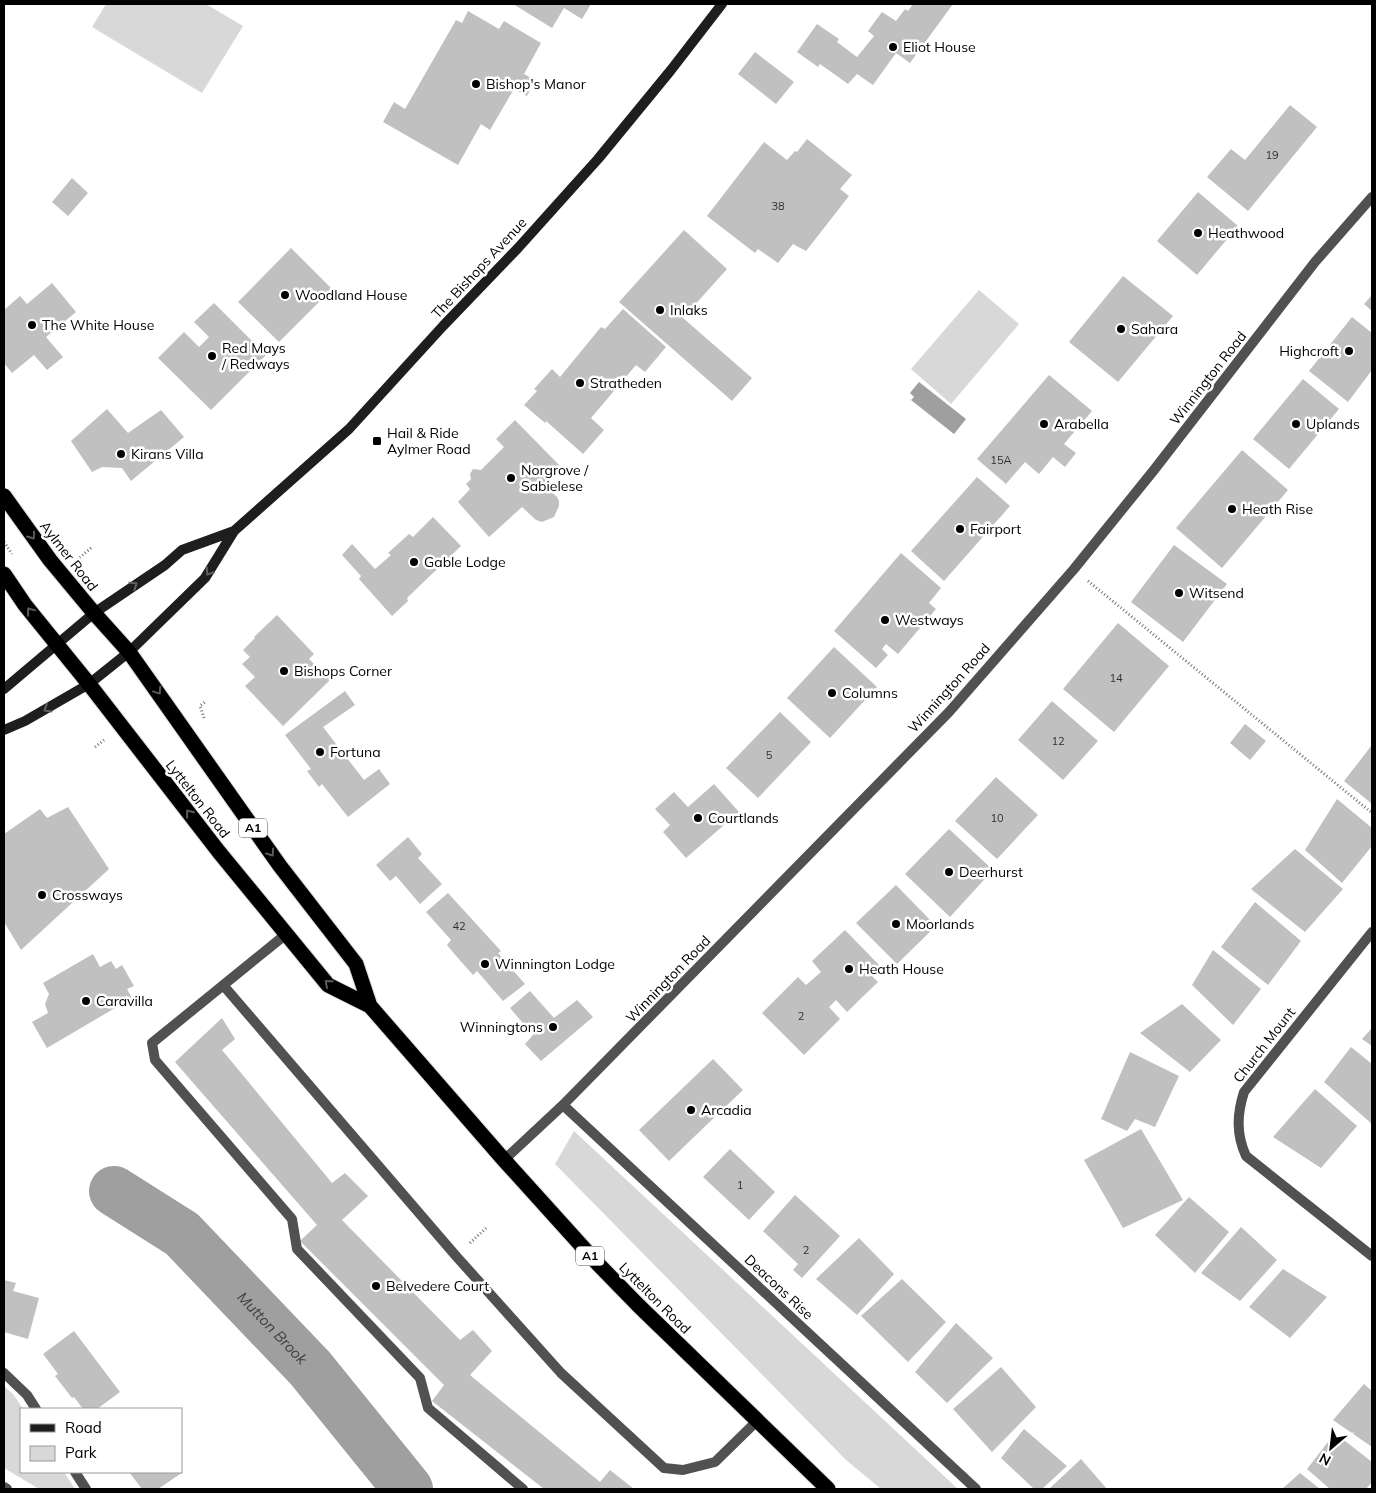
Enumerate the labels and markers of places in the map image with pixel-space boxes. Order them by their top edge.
place label: Eliot House [903,38,976,56]
marker: Eliot House [887,41,899,53]
place label: Bishop's Manor [486,75,587,93]
marker: Bishop's Manor [470,78,482,90]
place label: Heathwood [1208,224,1284,242]
marker: Heathwood [1192,227,1204,239]
place label: Woodland House [295,286,407,304]
marker: Woodland House [279,289,291,301]
place label: Inlaks [670,301,708,319]
marker: Inlaks [654,304,666,316]
place label: The White House [42,316,155,334]
marker: The White House [26,319,38,331]
place label: Sahara [1131,320,1178,338]
marker: Sahara [1115,323,1127,335]
place label: Red Mays / Redways [221,339,290,373]
place label: Highcroft [1279,342,1339,360]
marker: Highcroft [1343,345,1355,357]
marker: Red Mays / Redways [206,350,218,362]
place label: Stratheden [590,374,662,392]
marker: Stratheden [574,377,586,389]
place label: Arabella [1054,415,1109,433]
place label: Uplands [1306,415,1360,433]
marker: Arabella [1038,418,1050,430]
marker: Uplands [1290,418,1302,430]
place label: Hail & Ride Aylmer Road [387,424,471,458]
marker: Hail & Ride Aylmer Road [371,435,383,447]
place label: Kirans Villa [131,445,204,463]
marker: Kirans Villa [115,448,127,460]
place label: Norgrove / Sabielese [521,461,589,495]
marker: Norgrove / Sabielese [505,472,517,484]
place label: Heath Rise [1242,500,1313,518]
marker: Heath Rise [1226,503,1238,515]
place label: Fairport [970,520,1021,538]
marker: Fairport [954,523,966,535]
place label: Gable Lodge [424,553,506,571]
marker: Gable Lodge [408,556,420,568]
place label: Witsend [1189,584,1244,602]
marker: Witsend [1173,587,1185,599]
place label: Westways [895,611,964,629]
marker: Westways [879,614,891,626]
place label: Bishops Corner [294,662,393,680]
marker: Bishops Corner [278,665,290,677]
place label: Columns [842,684,898,702]
marker: Columns [826,687,838,699]
place label: Fortuna [330,743,381,761]
marker: Fortuna [314,746,326,758]
place label: Courtlands [708,809,779,827]
marker: Courtlands [692,812,704,824]
place label: Deerhurst [959,863,1023,881]
marker: Deerhurst [943,866,955,878]
place label: Crossways [52,886,123,904]
marker: Crossways [36,889,48,901]
place label: Moorlands [906,915,974,933]
marker: Moorlands [890,918,902,930]
place label: Winnington Lodge [495,955,615,973]
marker: Winnington Lodge [479,958,491,970]
place label: Heath House [859,960,944,978]
marker: Heath House [843,963,855,975]
place label: Caravilla [96,992,153,1010]
marker: Caravilla [80,995,92,1007]
place label: Winningtons [460,1018,543,1036]
marker: Winningtons [547,1021,559,1033]
place label: Arcadia [701,1101,752,1119]
marker: Arcadia [685,1104,697,1116]
place label: Belvedere Court [386,1277,489,1295]
marker: Belvedere Court [370,1280,382,1292]

